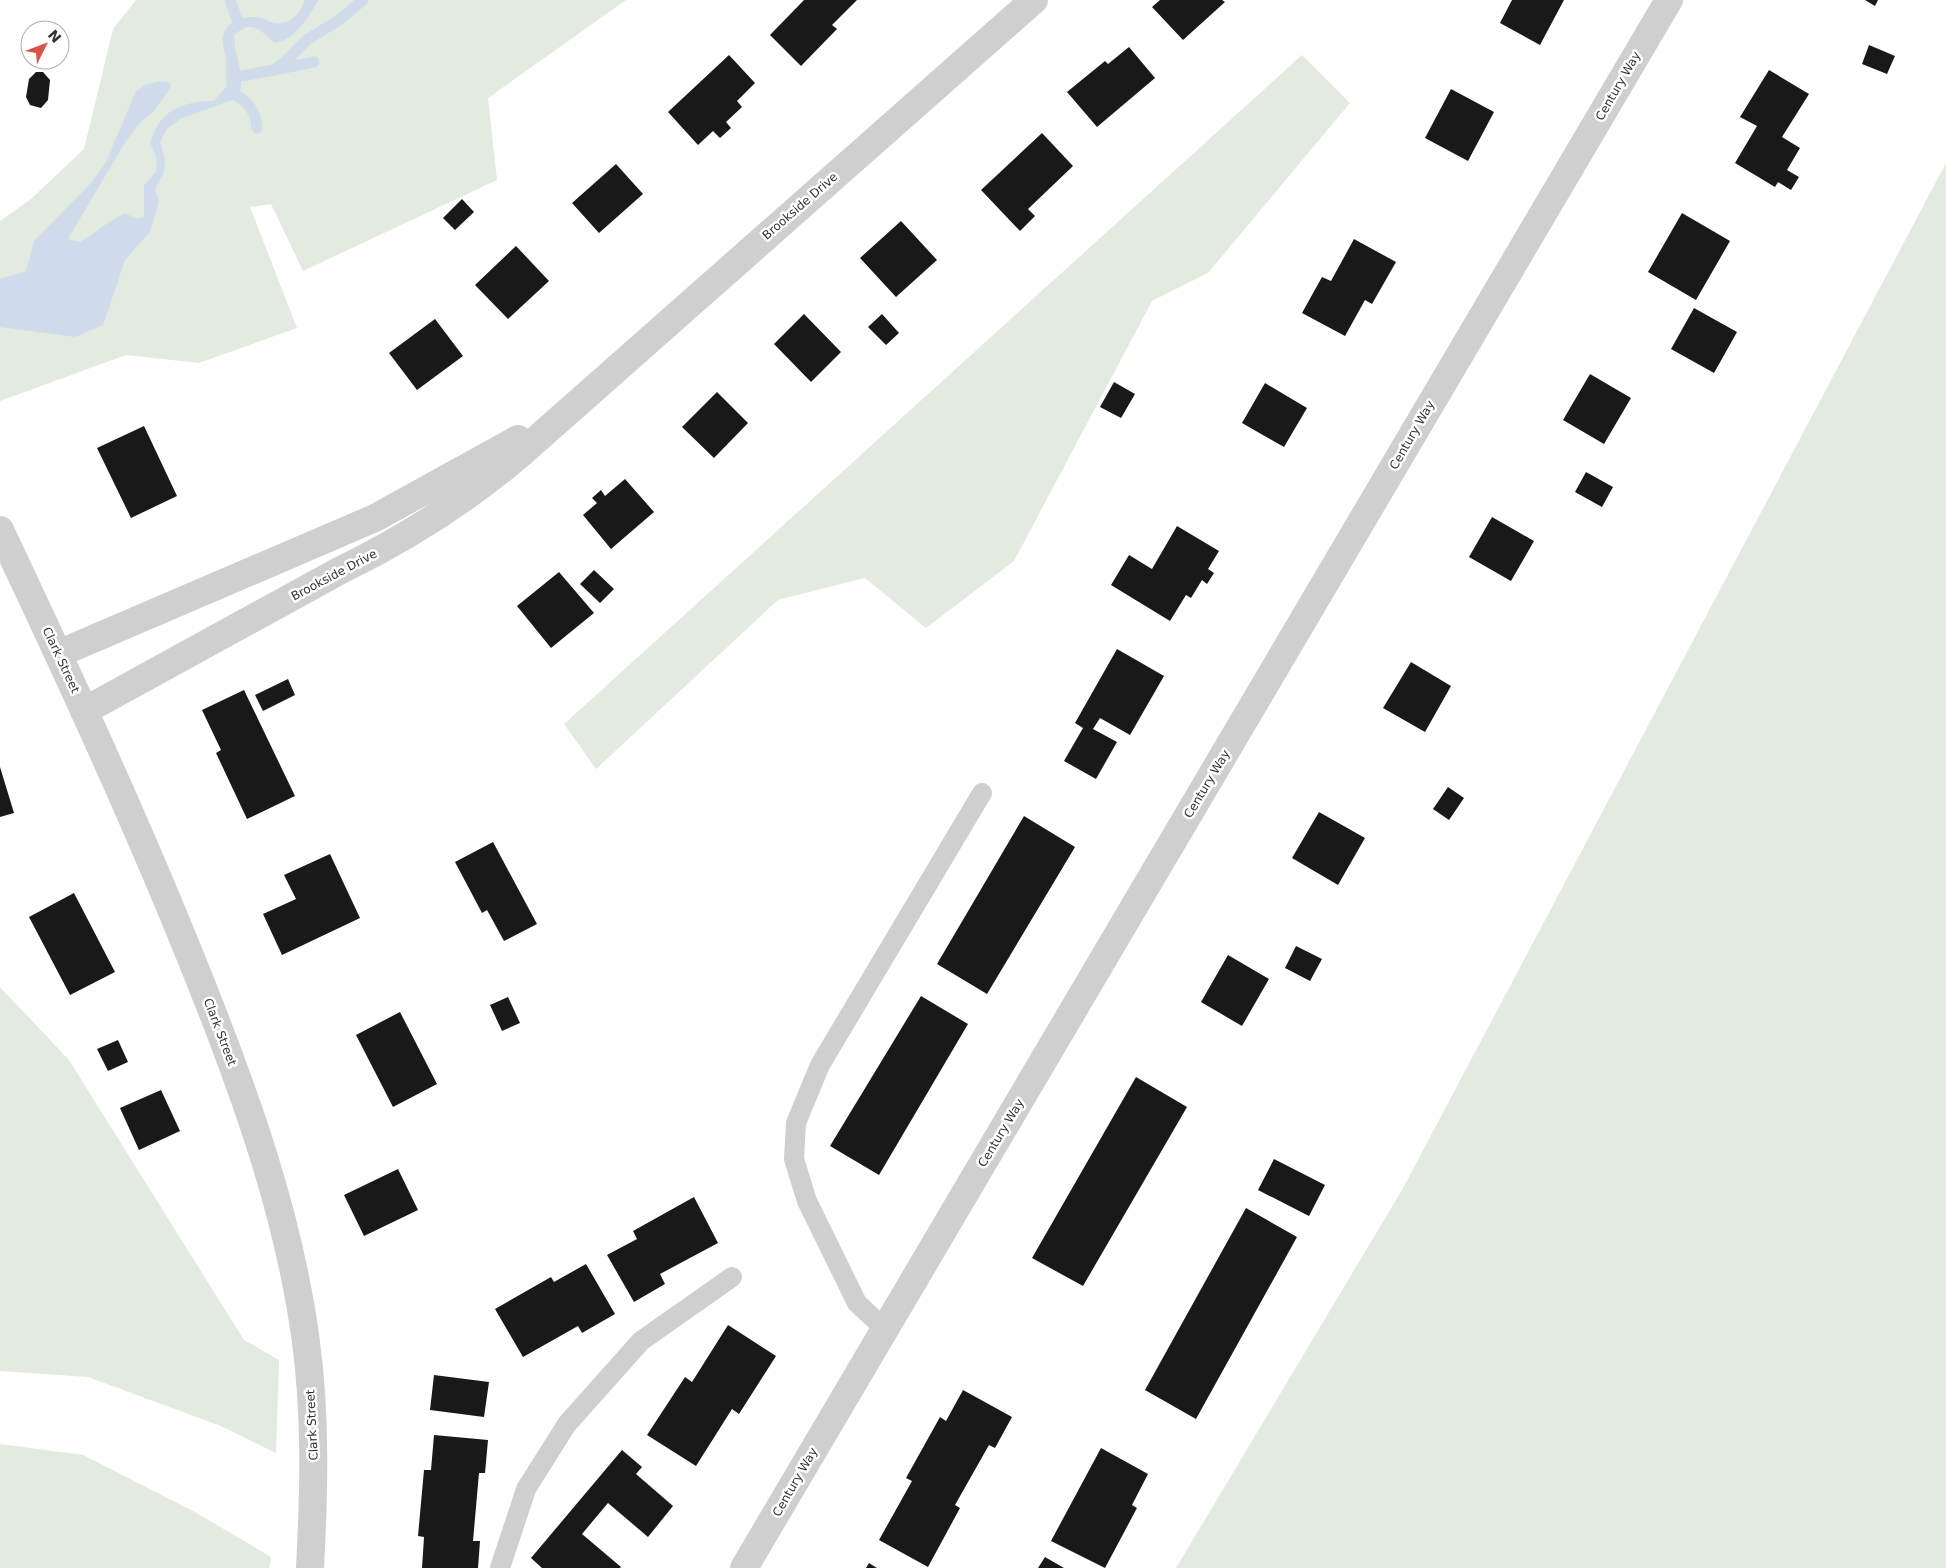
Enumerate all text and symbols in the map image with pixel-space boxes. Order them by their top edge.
north arrow [20,20,70,70]
text: N [45,27,65,46]
street label: Century Way [1593,49,1643,123]
street label: Brookside Drive [760,170,840,242]
street label: Century Way [1387,398,1437,472]
street label: Brookside Drive [289,547,379,603]
street label: Clark Street [40,625,83,695]
street label: Century Way [1181,747,1233,821]
street label: Clark Street [201,996,239,1068]
street label: Century Way [975,1096,1027,1170]
street label: Clark Street [303,1389,321,1461]
street label: Century Way [770,1445,820,1519]

